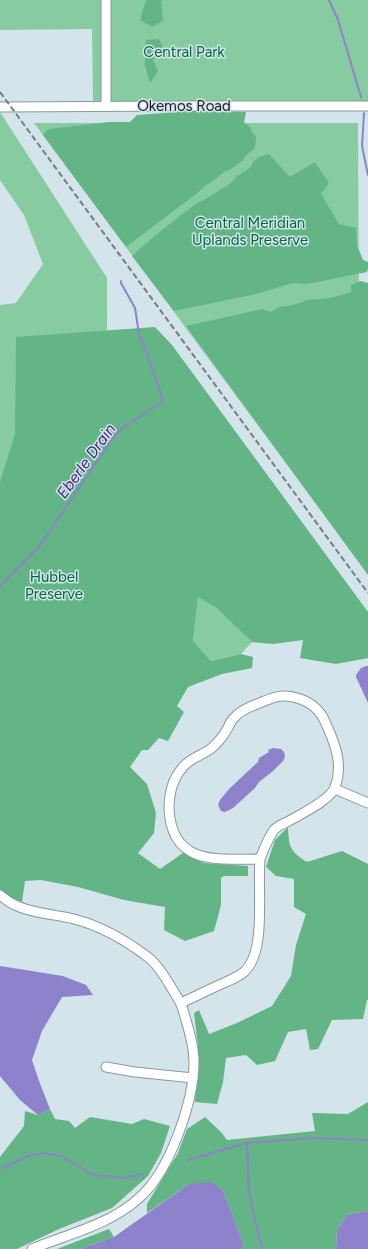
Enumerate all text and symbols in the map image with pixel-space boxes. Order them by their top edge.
park label: Central Park [143,43,225,61]
street label: Okemos Road [137,97,231,115]
park label: Central Meridian Uplands Preserve [192,214,308,249]
water label: Eberle Drain [53,420,120,502]
park label: Hubbel Preserve [25,568,83,603]

